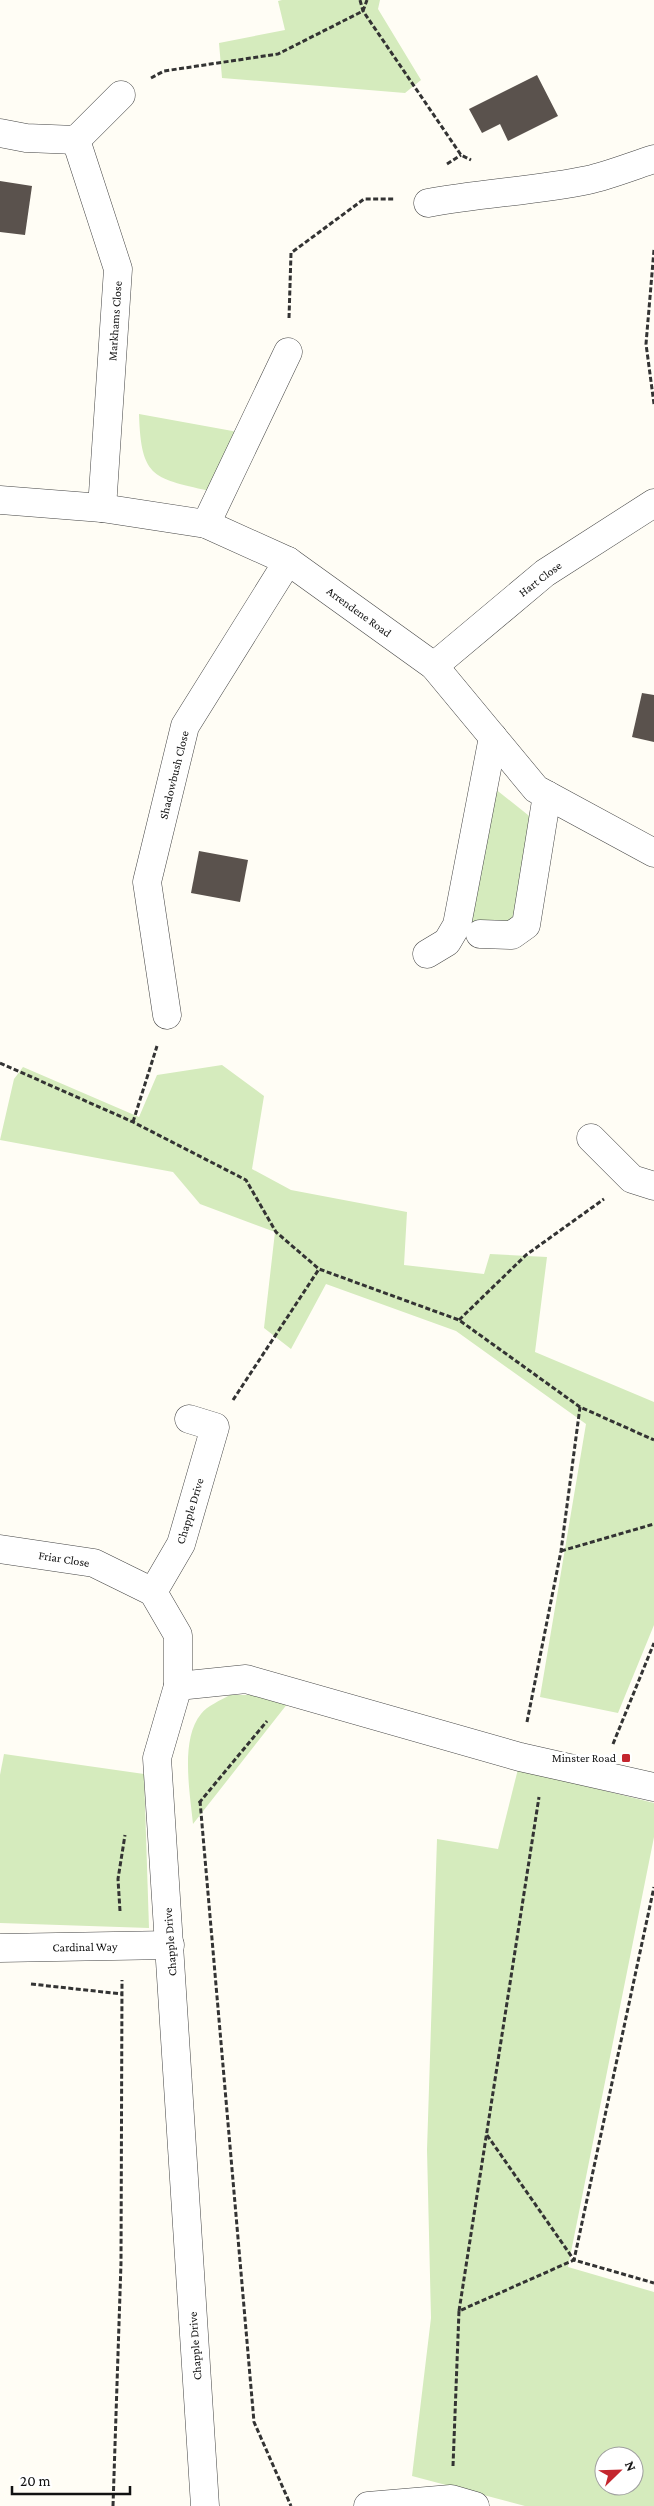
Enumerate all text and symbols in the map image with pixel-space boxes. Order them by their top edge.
street label: Markhams Close [105,281,125,361]
street label: Hart Close [516,558,564,600]
street label: Arrendene Road [324,584,395,641]
street label: Shadowbush Close [156,729,192,821]
street label: Chapple Drive [173,1476,207,1546]
street label: Friar Close [37,1548,91,1570]
place label: Minster Road [552,1751,617,1765]
marker: Minster Road [620,1752,632,1764]
street label: Chapple Drive [161,1907,179,1977]
street label: Cardinal Way [52,1939,118,1955]
street label: Chapple Drive [186,2311,204,2381]
north arrow [594,2446,644,2496]
text: N [622,2458,640,2474]
scale bar [12,2464,130,2496]
text: 20 m [20,2473,51,2489]

